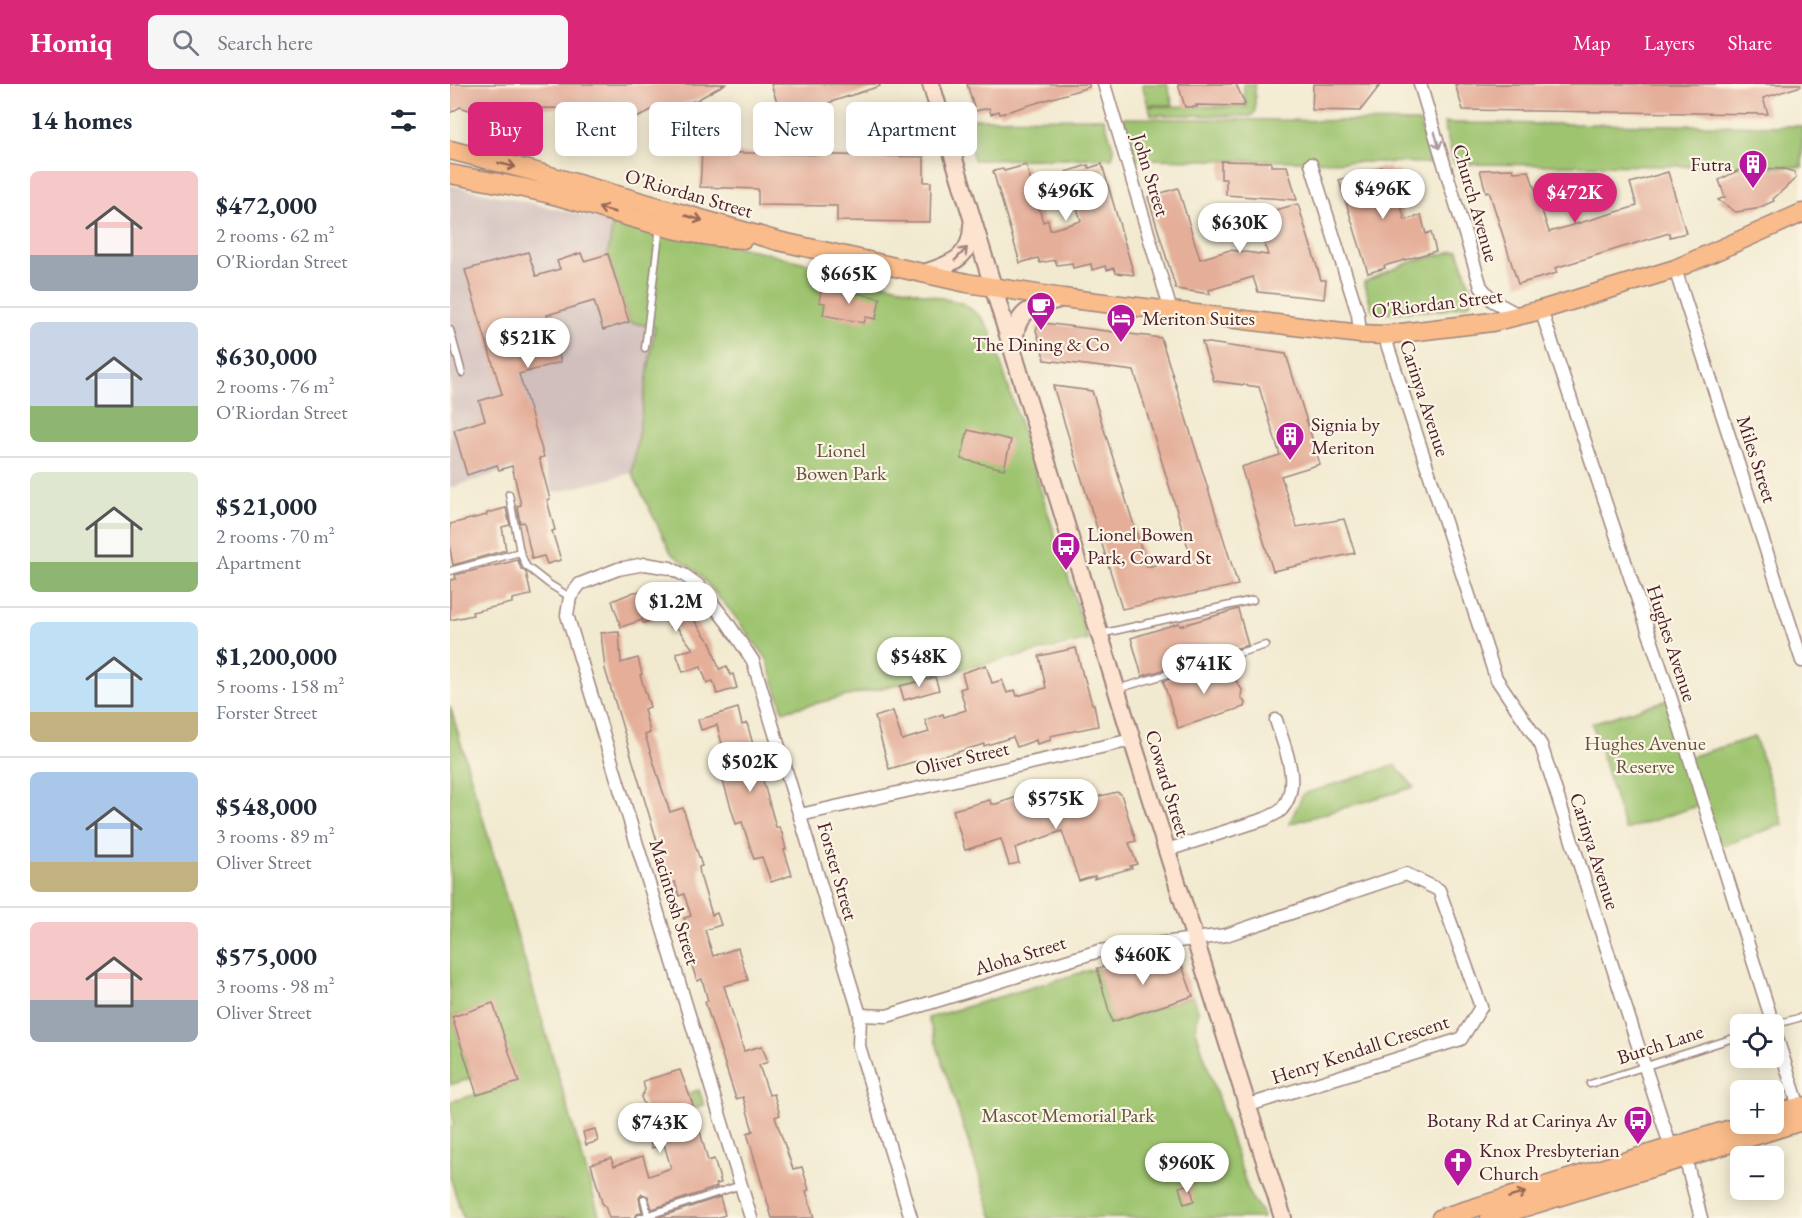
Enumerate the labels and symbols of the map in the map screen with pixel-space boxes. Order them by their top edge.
street label: John Street [1126,129,1176,220]
one-way arrow [1432,130,1443,149]
street label: Church Avenue [1447,141,1505,265]
building icon: Futra [1737,148,1769,190]
place label: Futra [1690,151,1732,177]
one-way arrow [497,159,516,171]
street label: O'Riordan Street [622,162,757,224]
pin: $496K [1341,169,1425,220]
pin: $496K [1024,171,1108,222]
pin: $472K [1533,173,1617,224]
pin: $630K [1198,203,1282,254]
one-way arrow [597,204,616,215]
one-way arrow [684,213,703,224]
one-way arrow [954,247,968,262]
pin: $665K [807,254,891,305]
street label: O'Riordan Street [1370,282,1505,324]
cafe icon: The Dining & Co [1025,290,1057,332]
hotel icon: Meriton Suites [1105,302,1137,344]
place label: Meriton Suites [1142,305,1255,331]
pin: $521K [486,318,570,369]
place label: The Dining & Co [972,331,1110,357]
street label: Carinya Avenue [1394,336,1456,460]
place label: Signia by Meriton [1311,411,1380,460]
street label: Miles Street [1731,412,1783,506]
building icon: Signia by Meriton [1274,420,1306,462]
park label: Lionel Bowen Park [796,437,887,486]
place label: Lionel Bowen Park, Coward St [1087,521,1212,570]
bus stop icon: Lionel Bowen Park, Coward St [1050,530,1082,572]
street label: Hughes Avenue [1641,581,1703,705]
pin: $1.2M [634,582,718,633]
pin: $548K [877,637,961,688]
pin: $741K [1162,644,1246,695]
street label: Coward Street [1139,727,1197,840]
park label: Hughes Avenue Reserve [1584,730,1706,779]
street label: Oliver Street [912,734,1012,781]
pin: $502K [708,742,792,793]
pin: $575K [1014,779,1098,830]
street label: Carinya Avenue [1564,789,1626,913]
street label: Forster Street [812,819,865,924]
street label: Macintosh Street [644,836,707,969]
street label: Aloha Street [970,929,1070,982]
pin: $460K [1101,935,1185,986]
street label: Henry Kendall Crescent [1268,1008,1453,1090]
street label: Burch Lane [1613,1018,1707,1070]
park label: Mascot Memorial Park [981,1102,1155,1128]
pin: $743K [618,1103,702,1154]
bus stop icon: Botany Rd at Carinya Av [1622,1104,1654,1146]
place label: Botany Rd at Carinya Av [1427,1107,1617,1133]
place label: Knox Presbyterian Church [1479,1137,1620,1186]
pin: $960K [1145,1143,1229,1194]
church icon: Knox Presbyterian Church [1442,1146,1474,1188]
one-way arrow [1507,1189,1526,1200]

